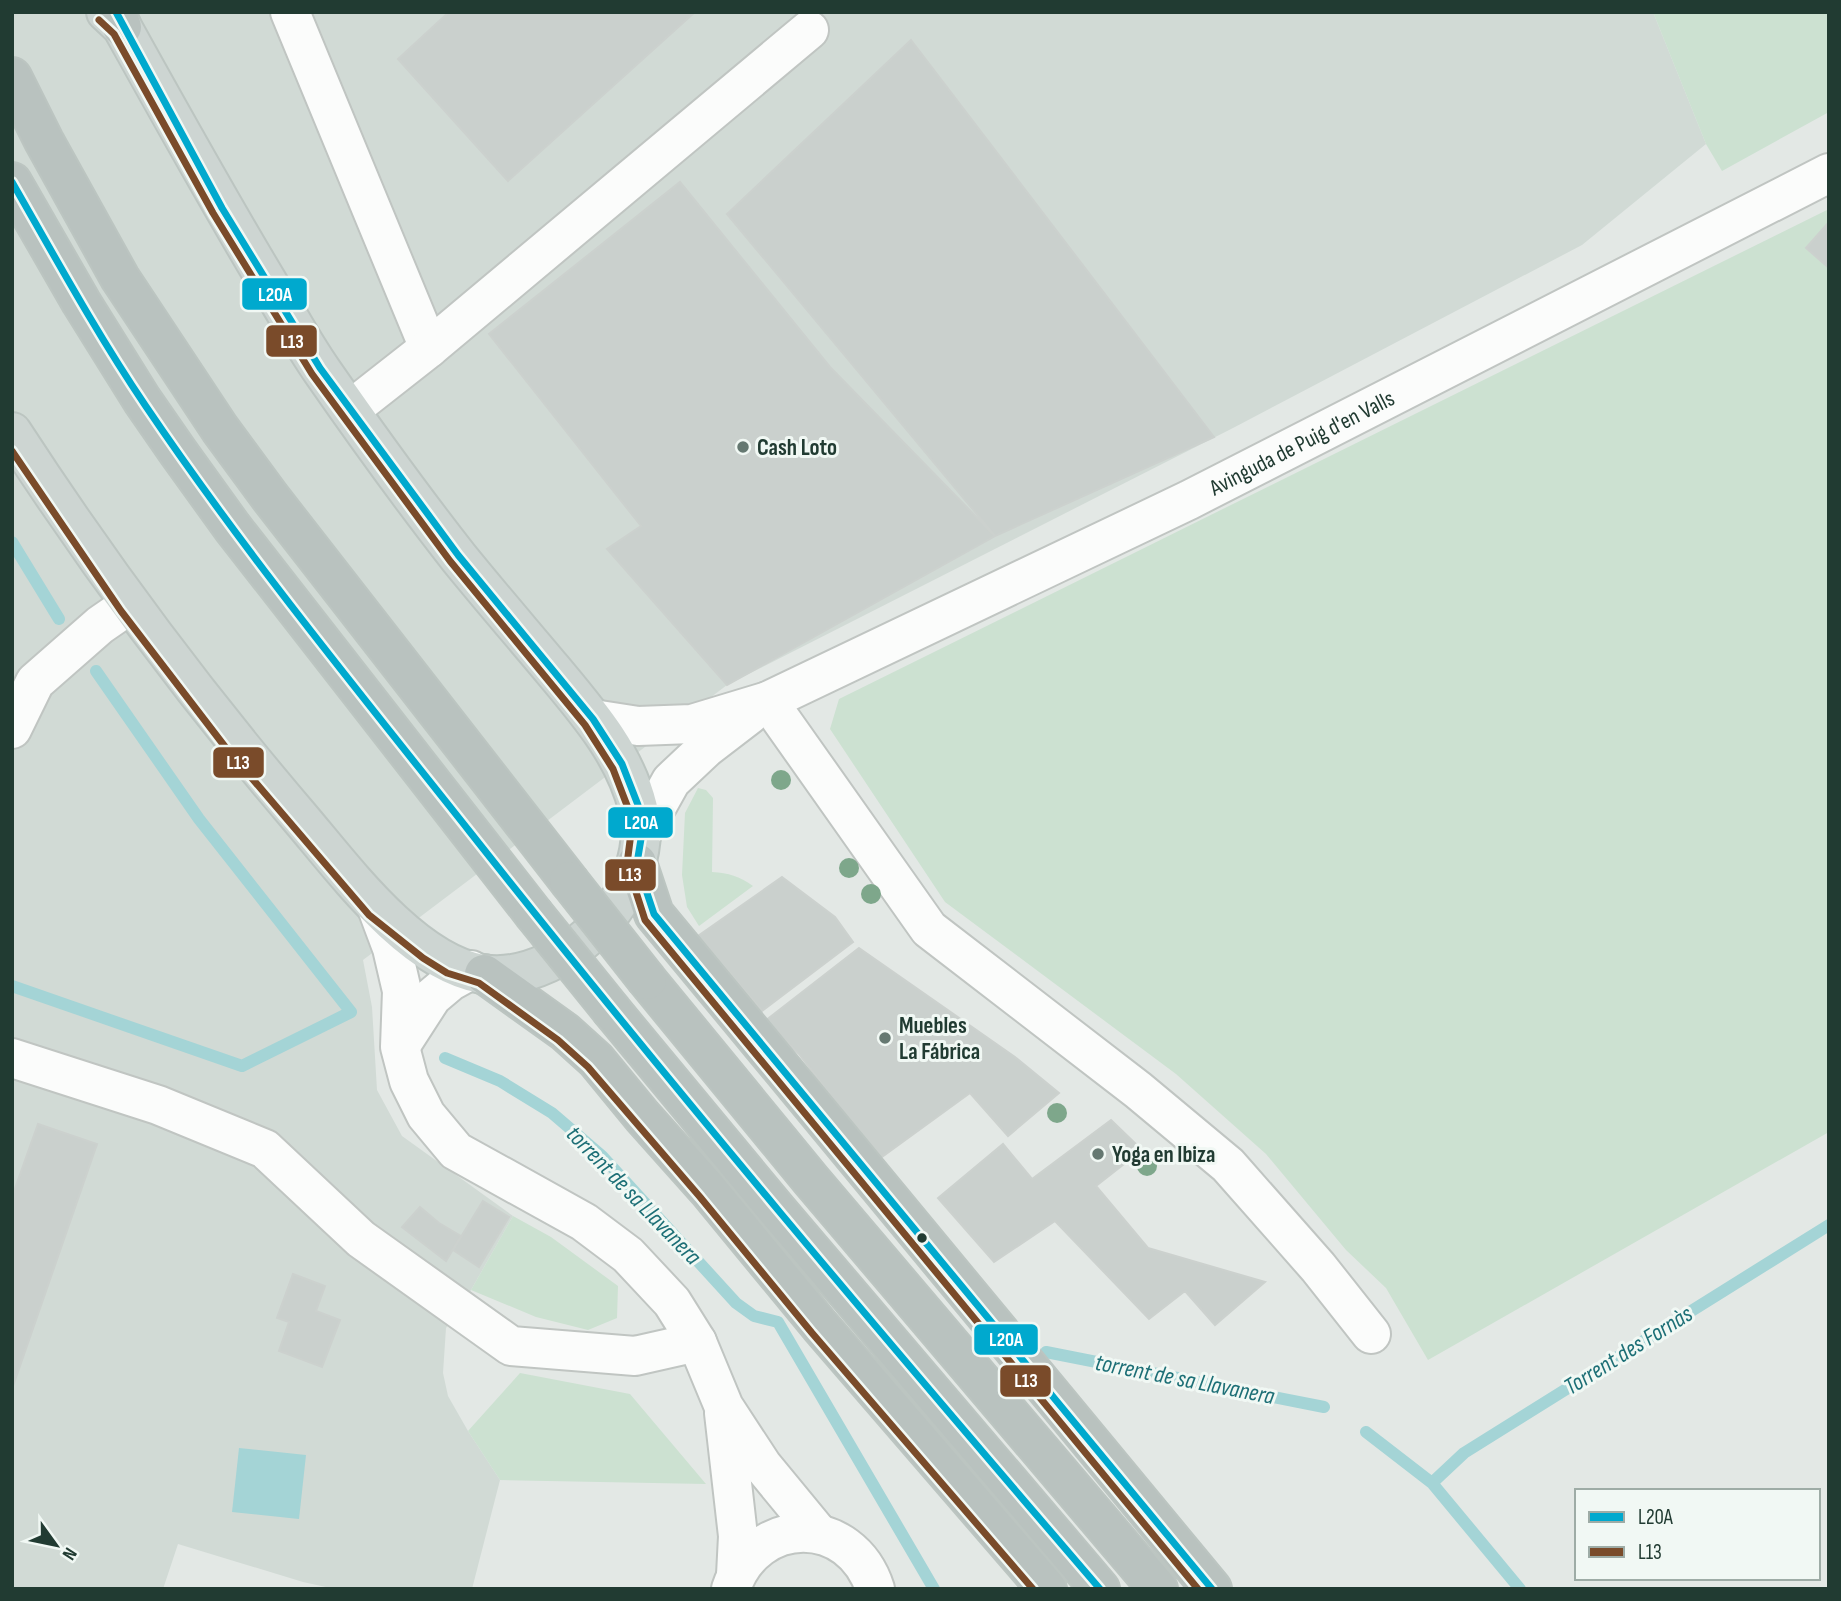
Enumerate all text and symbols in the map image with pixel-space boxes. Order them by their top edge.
line badge: L20A [241,277,308,311]
text: L20A [258,284,293,307]
line badge: L13 [265,324,318,358]
text: L13 [280,331,304,354]
street label: Avinguda de Puig d'en Valls [1204,384,1399,503]
place label: Cash Loto [757,434,837,462]
marker: Cash Loto [735,439,751,455]
line badge: L13 [212,746,265,779]
text: L13 [226,752,250,775]
line badge: L20A [607,806,674,839]
text: L20A [624,812,659,835]
line badge: L13 [604,858,657,892]
text: L13 [618,864,642,887]
place label: Muebles La Fábrica [899,1012,980,1066]
marker: Muebles La Fábrica [877,1030,893,1046]
water label: torrent de sa Llavanera [560,1120,708,1271]
place label: Yoga en Ibiza [1112,1141,1215,1169]
marker: Yoga en Ibiza [1090,1146,1106,1162]
unlabelled marker [915,1231,929,1245]
water label: Torrent des Fornàs [1559,1299,1698,1401]
line badge: L20A [973,1323,1039,1356]
text: L20A [989,1329,1024,1352]
water label: torrent de sa Llavanera [1093,1348,1277,1411]
line badge: L13 [999,1364,1052,1398]
text: L13 [1014,1370,1038,1393]
legend [1575,1489,1820,1580]
text: L20A [1638,1505,1674,1530]
north arrow [21,1510,91,1580]
text: L13 [1638,1540,1662,1565]
text: N [57,1543,81,1564]

